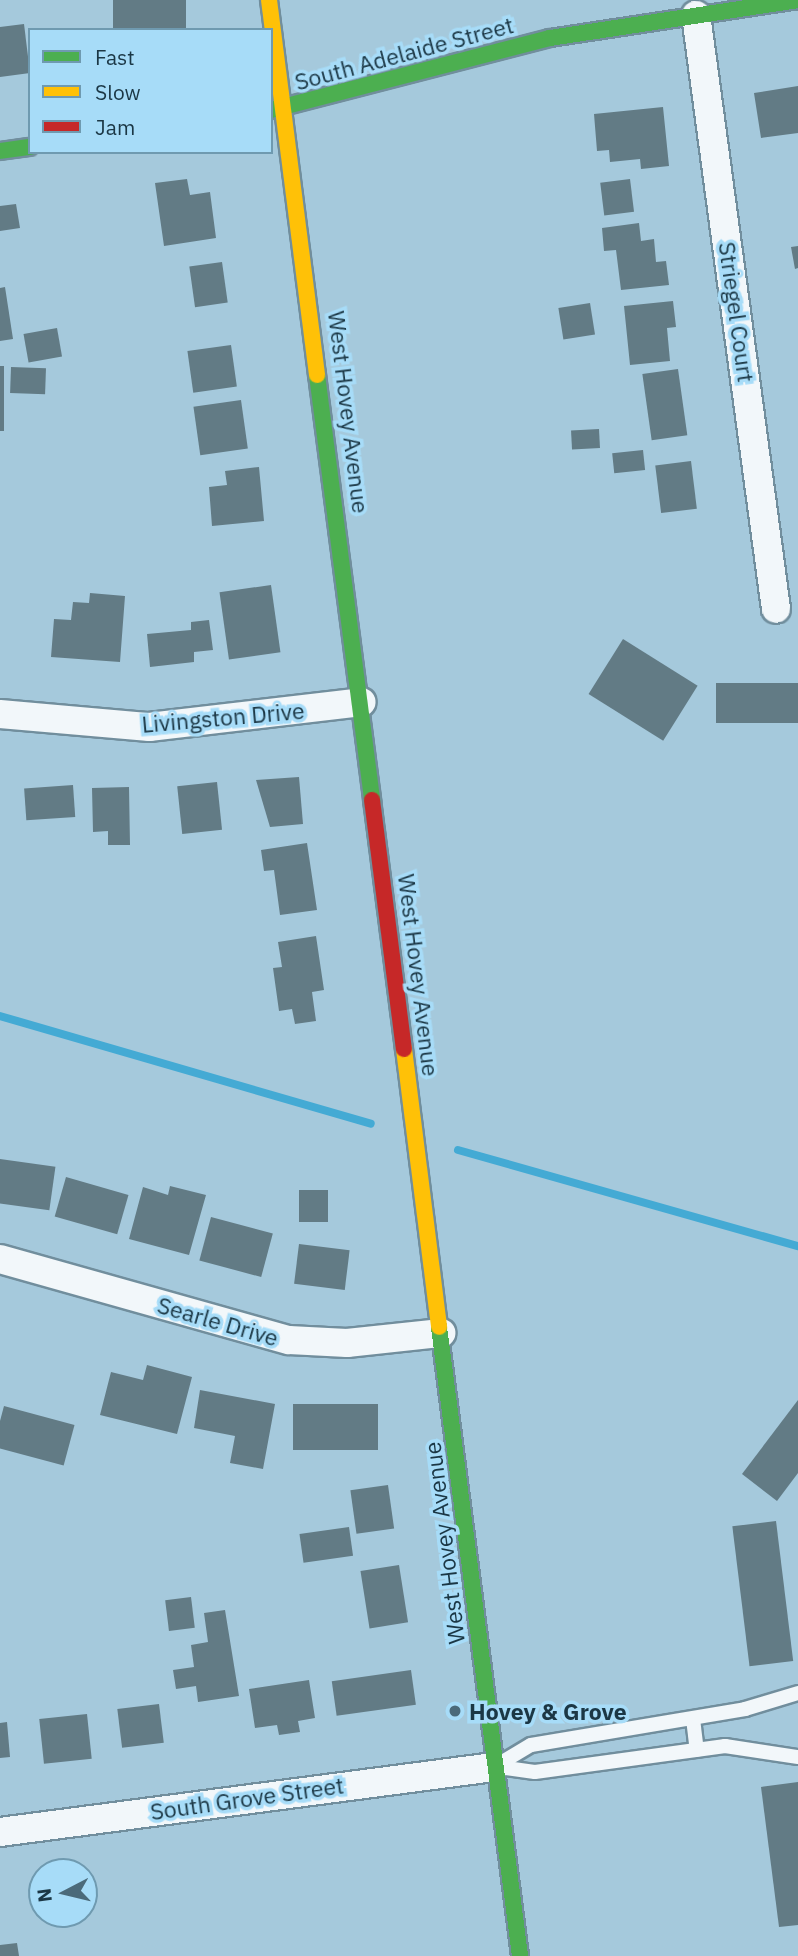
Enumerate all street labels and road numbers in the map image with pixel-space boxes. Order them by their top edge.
street label: South Adelaide Street [292,11,516,95]
street label: Striegel Court [713,240,761,384]
street label: West Hovey Avenue [323,309,375,515]
street label: Livingston Drive [140,696,306,738]
street label: West Hovey Avenue [393,872,445,1078]
street label: Searle Drive [154,1291,282,1351]
street label: West Hovey Avenue [418,1440,470,1646]
street label: South Grove Street [148,1771,346,1825]

